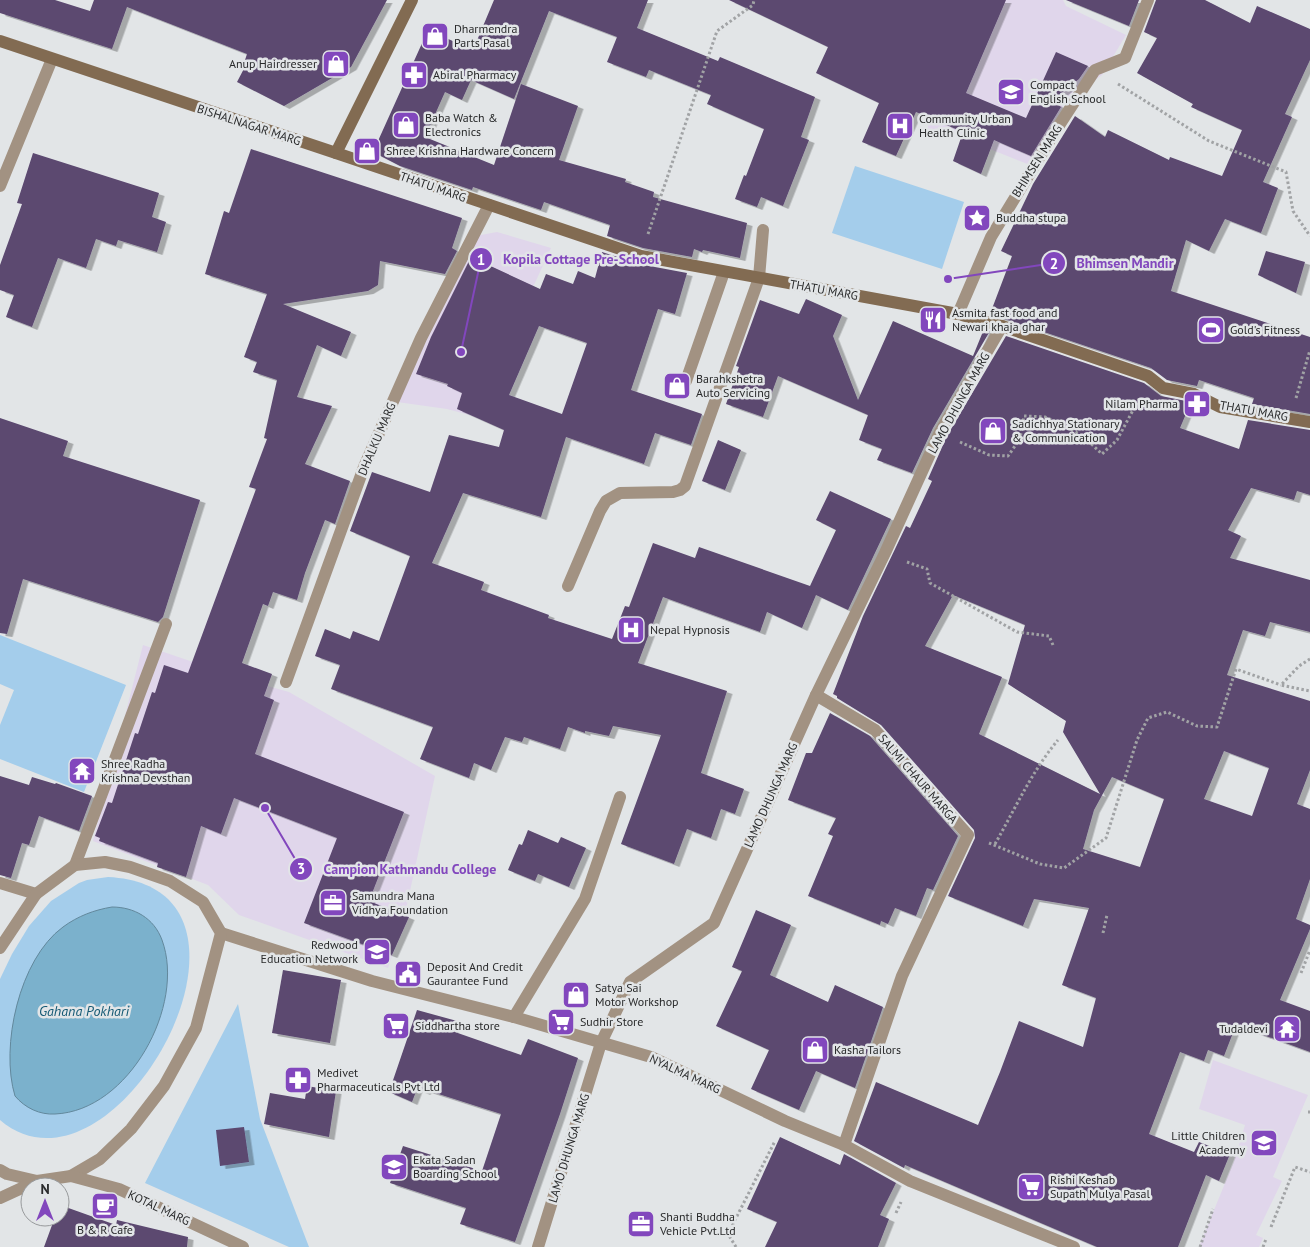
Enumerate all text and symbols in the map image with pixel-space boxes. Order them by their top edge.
shop icon: Dharmendra Parts Pasal [420,21,450,51]
place label: Dharmendra Parts Pasal [454,21,517,50]
shop icon: Anup Hairdresser [321,49,351,79]
place label: Anup Hairdresser [229,56,317,71]
pharmacy icon: Abiral Pharmacy [399,60,429,90]
place label: Abiral Pharmacy [433,67,517,82]
school or university icon: Compact English School [996,77,1026,107]
place label: Compact English School [1030,77,1106,106]
street label: BISHALNAGAR MARG [195,101,303,148]
shop icon: Baba Watch & Electronics [391,110,421,140]
place label: Baba Watch & Electronics [425,110,498,139]
hospital icon: Community Urban Health Clinic [885,111,915,141]
place label: Community Urban Health Clinic [919,111,1011,140]
street label: BHIMSEN MARG [1008,122,1065,200]
shop icon: Shree Krishna Hardware Concern [352,136,382,166]
place label: Shree Krishna Hardware Concern [386,143,554,158]
street label: THATU MARG [398,168,468,205]
place icon: Buddha stupa [962,203,992,233]
place label: Buddha stupa [996,210,1066,225]
callout: Kopila Cottage Pre-School [468,245,669,274]
callout: Bhimsen Mandir [1042,249,1184,278]
text: 1 [477,250,485,269]
text: Kopila Cottage Pre-School [503,250,660,268]
text: 2 [1050,254,1058,273]
text: Bhimsen Mandir [1076,254,1174,272]
street label: THATU MARG [789,276,859,303]
restaurant icon: Asmita fast food and Newari khaja ghar [918,305,948,335]
place label: Asmita fast food and Newari khaja ghar [952,305,1058,334]
sports icon: Gold's Fitness [1196,315,1226,345]
place label: Gold's Fitness [1230,322,1300,337]
street label: LAMO DHUNGA MARG [924,349,993,456]
shop icon: Barahkshetra Auto Servicing [662,371,692,401]
place label: Barahkshetra Auto Servicing [696,371,770,400]
pharmacy icon: Nilam Pharma [1182,389,1212,419]
place label: Nilam Pharma [1105,396,1178,411]
street label: THATU MARG [1219,397,1289,424]
street label: DHALKU MARG [354,400,399,478]
shop icon: Sadichhya Stationary & Communication [978,416,1008,446]
place label: Sadichhya Stationary & Communication [1012,416,1120,445]
hospital icon: Nepal Hypnosis [616,615,646,645]
place label: Nepal Hypnosis [650,622,730,637]
street label: SALMI CHAUR MARGA [876,731,961,826]
street label: LAMO DHUNGA MARG [741,740,800,850]
temple icon: Shree Radha Krishna Devsthan [67,756,97,786]
place label: Shree Radha Krishna Devsthan [101,756,190,785]
callout: Campion Kathmandu College [289,854,507,883]
text: 3 [297,859,305,878]
text: Campion Kathmandu College [324,860,496,878]
office icon: Samundra Mana Vidhya Foundation [318,888,348,918]
place label: Samundra Mana Vidhya Foundation [351,888,448,917]
place label: Redwood Education Network [261,937,358,966]
school or university icon: Redwood Education Network [362,937,392,967]
public building icon: Deposit And Credit Gaurantee Fund [393,959,423,989]
place label: Deposit And Credit Gaurantee Fund [427,959,523,988]
shop icon: Satya Sai Motor Workshop [561,980,591,1010]
place label: Satya Sai Motor Workshop [595,980,679,1009]
water label: Gahana Pokhari [39,1002,129,1020]
supermarket icon: Sudhir Store [546,1007,576,1037]
supermarket icon: Siddhartha store [381,1011,411,1041]
place label: Sudhir Store [580,1014,643,1029]
temple icon: Tudaldevi [1272,1014,1302,1044]
place label: Siddhartha store [415,1018,500,1033]
place label: Tudaldevi [1219,1021,1268,1036]
shop icon: Kasha Tailors [800,1035,830,1065]
place label: Kasha Tailors [834,1042,901,1057]
street label: NYALMA MARG [647,1051,723,1097]
pharmacy icon: Medivet Pharmaceuticals Pvt Ltd [283,1065,313,1095]
place label: Medivet Pharmaceuticals Pvt Ltd [317,1065,440,1094]
street label: LAMO DHUNGA MARG [545,1091,592,1204]
place label: Little Children Academy [1171,1128,1245,1157]
school or university icon: Little Children Academy [1249,1128,1279,1158]
school or university icon: Ekata Sadan Boarding School [379,1152,409,1182]
place label: Ekata Sadan Boarding School [413,1152,498,1181]
supermarket icon: Rishi Keshab Supath Mulya Pasal [1016,1172,1046,1202]
place label: Rishi Keshab Supath Mulya Pasal [1050,1172,1151,1201]
north arrow [20,1177,70,1227]
text: N [40,1180,50,1198]
street label: KOTAL MARG [126,1187,193,1228]
cafe icon: B & R Cafe [90,1191,120,1221]
office icon: Shanti Buddha Vehicle Pvt.Ltd [626,1209,656,1239]
place label: Shanti Buddha Vehicle Pvt.Ltd [659,1209,736,1238]
place label: B & R Cafe [77,1222,133,1237]

